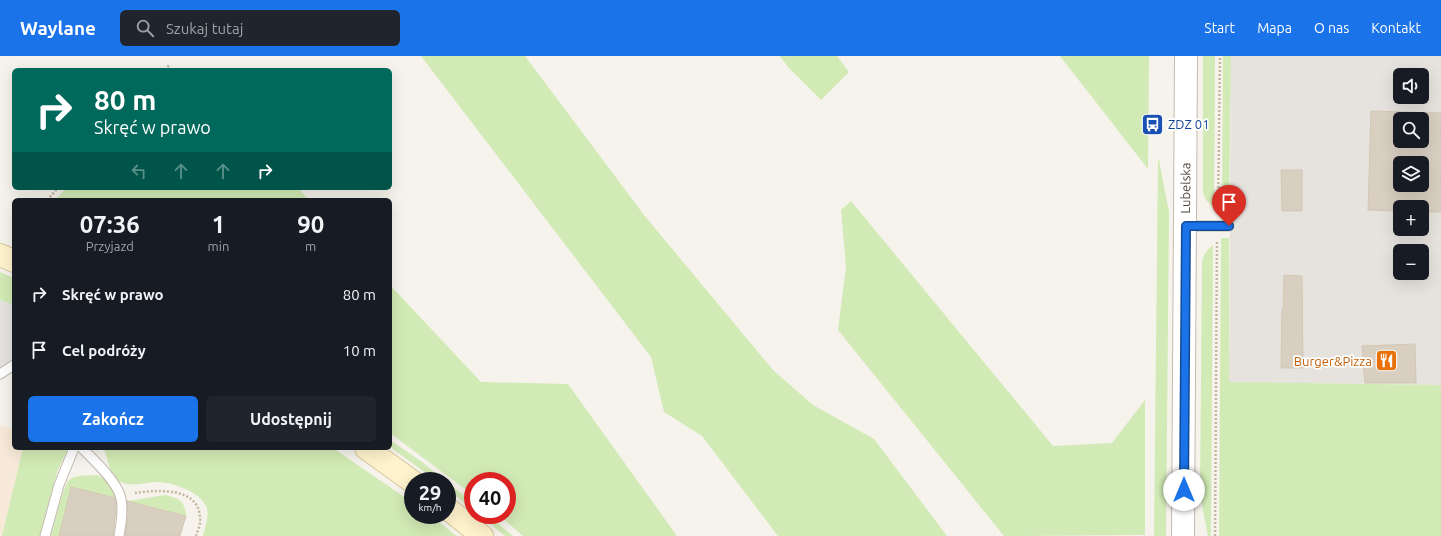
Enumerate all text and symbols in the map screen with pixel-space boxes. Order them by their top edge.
search box [120,10,400,46]
text: Waylane [20,17,96,39]
icon: search [134,17,156,39]
text: Szukaj tutaj [166,20,243,37]
text: Start [1204,20,1235,36]
text: Mapa [1257,20,1292,36]
text: O nas [1314,20,1349,36]
text: Kontakt [1371,20,1421,36]
map controls [1393,68,1429,280]
button: sound [1393,68,1429,104]
icon: right [28,84,80,136]
text: 80 m [94,84,156,115]
bus stop icon: ZDZ 01 [1140,111,1166,137]
button: search [1393,112,1429,148]
text: Skręć w prawo [94,117,211,137]
place label: ZDZ 01 [1168,117,1210,131]
button: layers [1393,156,1429,192]
icon: left [128,160,150,182]
icon: ahead [170,160,192,182]
icon: ahead [212,160,234,182]
icon: right [254,160,276,182]
street label: Lubelska [1178,162,1192,214]
pin [1212,185,1246,226]
icon: arrive [1218,191,1240,213]
button: + [1393,200,1429,236]
text: 07:36 [80,211,140,238]
text: 1 [212,211,225,238]
text: 90 [297,211,324,238]
text: Przyjazd [86,239,134,253]
text: min [208,239,229,253]
text: m [305,239,316,253]
button: − [1393,244,1429,280]
icon: right [28,283,50,305]
text: Skręć w prawo [62,286,164,303]
text: 80 m [343,286,376,303]
icon: arrive [28,339,50,361]
text: Cel podróży [62,342,146,359]
text: 10 m [343,342,376,359]
restaurant icon: Burger&Pizza [1374,348,1400,374]
place label: Burger&Pizza [1294,354,1372,368]
button: Zakończ [28,396,198,442]
button: Udostępnij [206,396,376,442]
position arrow [1163,469,1205,511]
speed limit sign: 40 [464,472,516,524]
text: 29 [419,481,441,504]
text: km/h [418,502,442,513]

